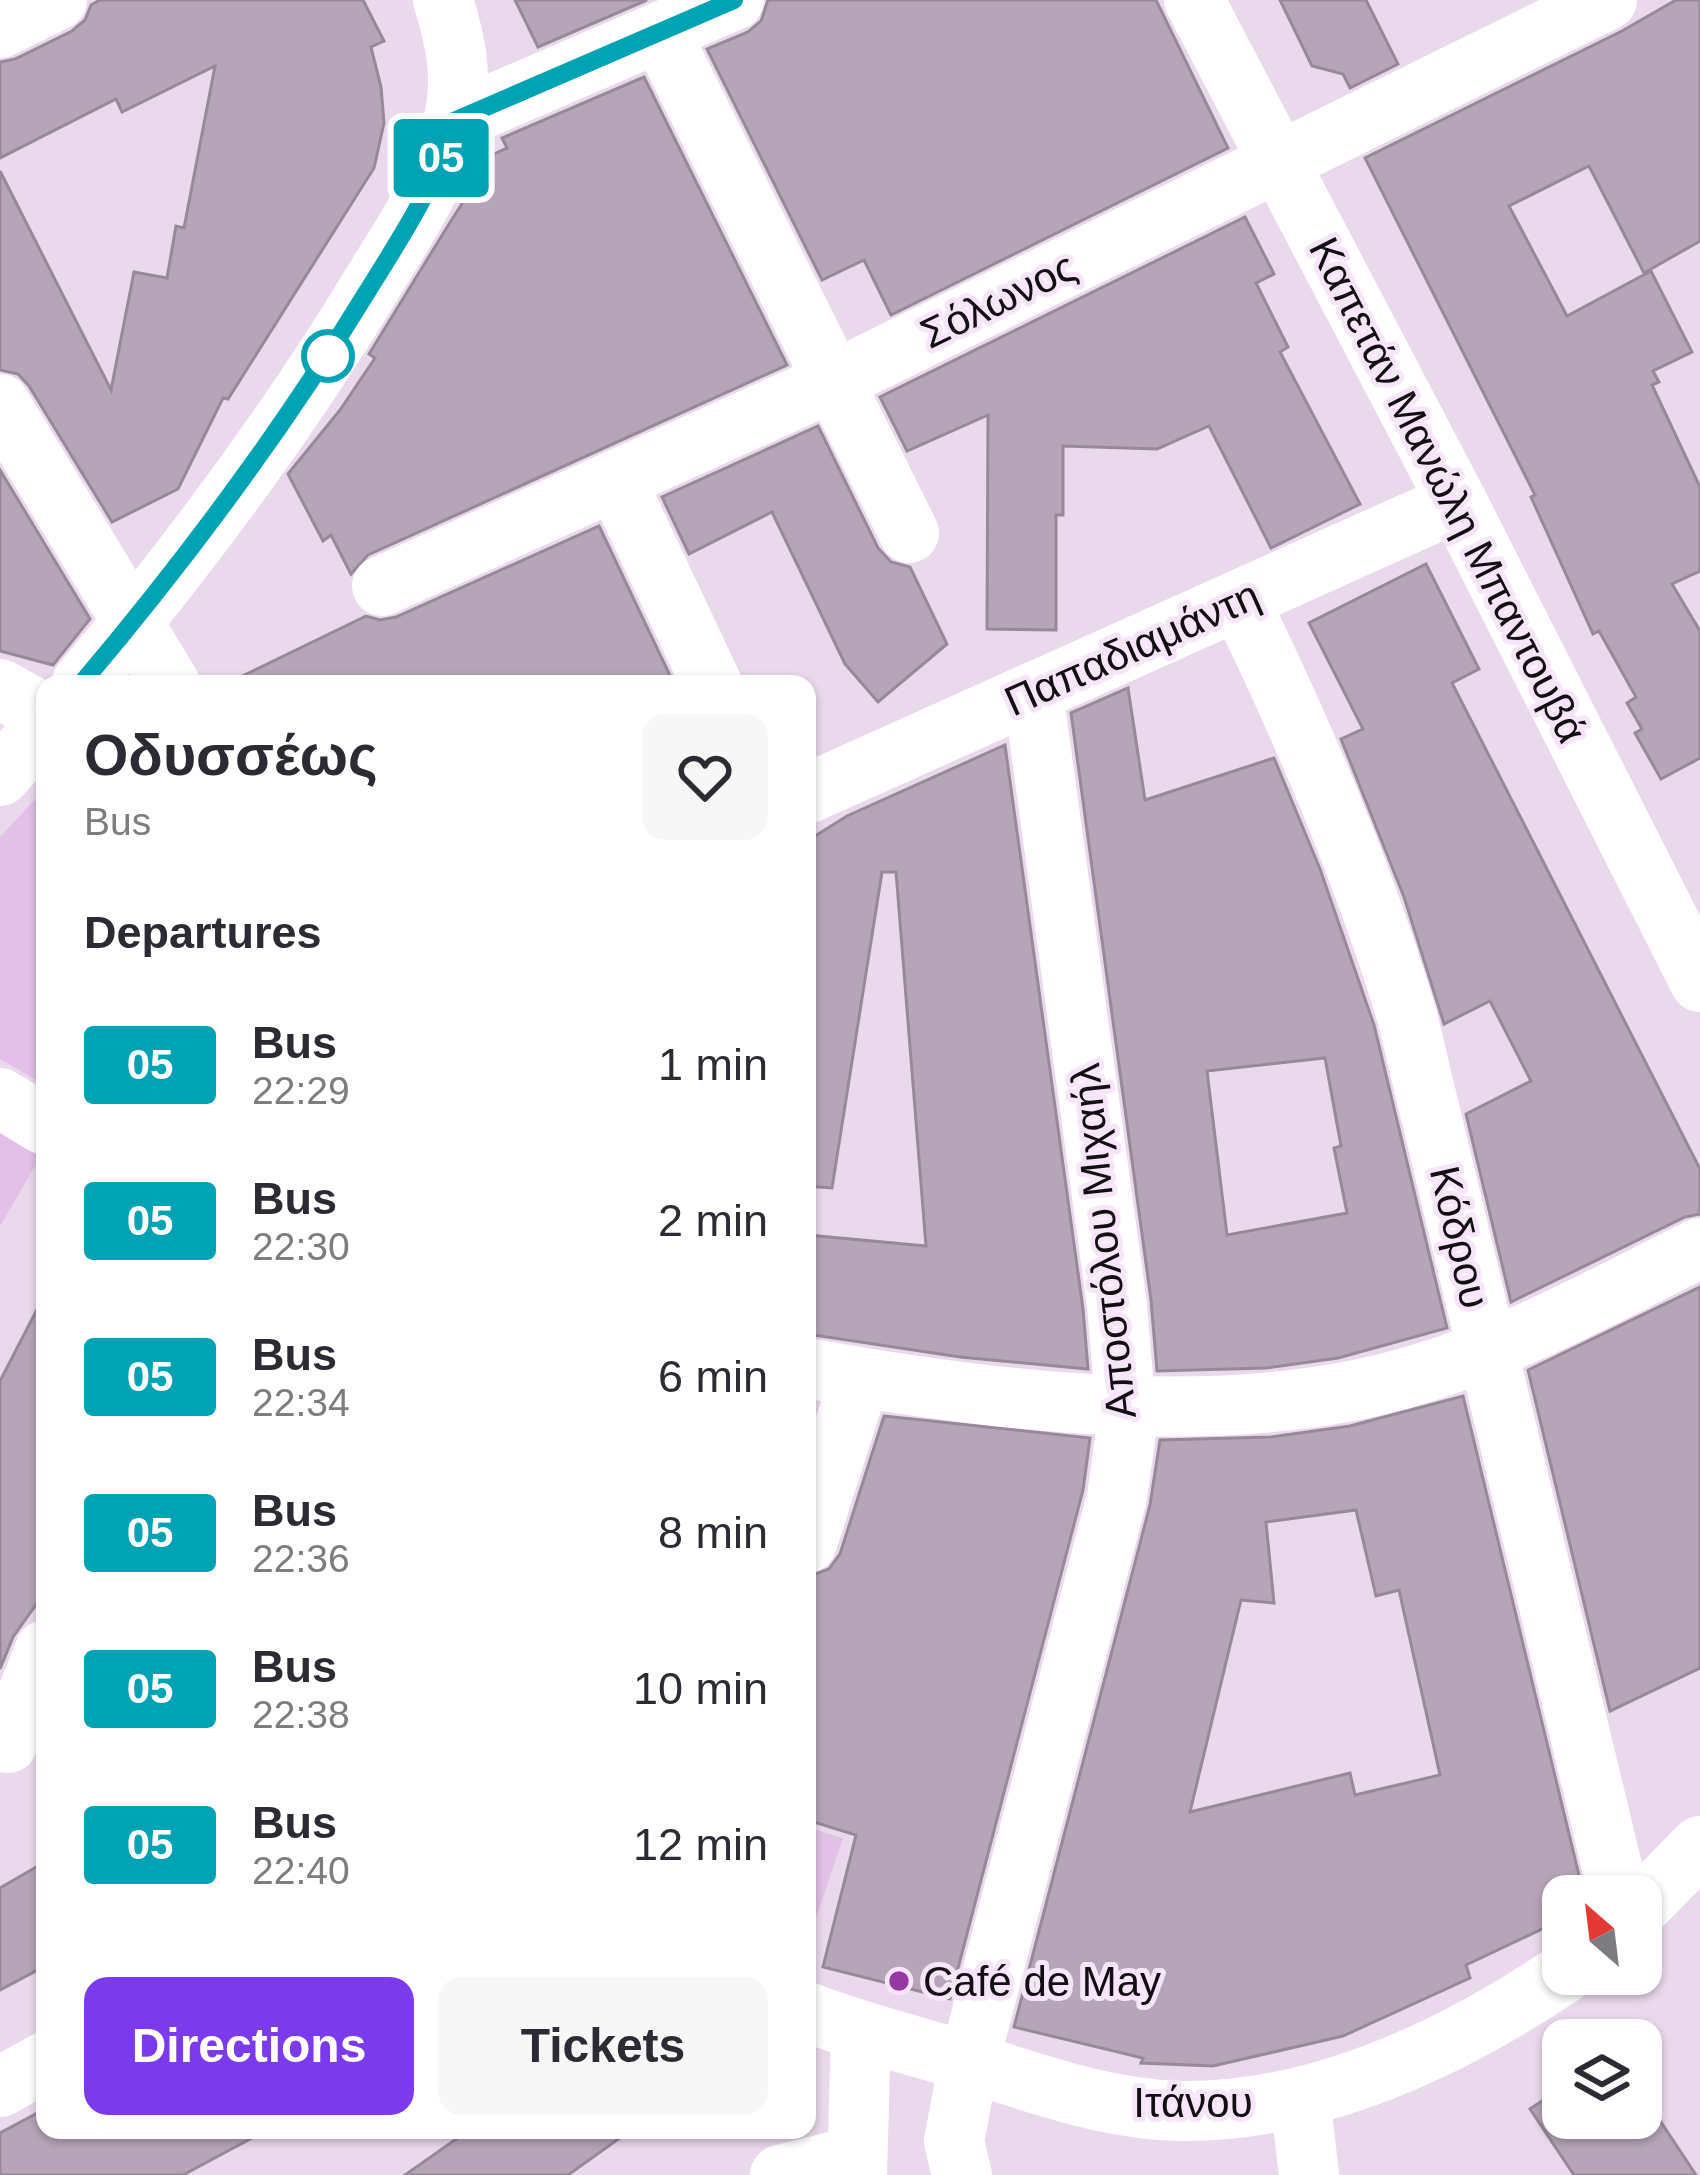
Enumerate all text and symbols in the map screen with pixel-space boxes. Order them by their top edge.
line badge: 05 [387,119,495,197]
text: 05 [418,134,464,181]
street label: Καπετάν Μανώλη Μπαντουβά [1300,230,1596,750]
street label: Σόλωνος [913,242,1083,358]
unlabelled marker [303,331,353,381]
street label: Παπαδιαμάντη [997,571,1267,725]
button: heart [642,714,768,840]
text: Οδυσσέως [84,723,378,787]
text: Bus [84,800,151,843]
text: Departures [84,907,322,958]
text: Bus [252,1017,337,1068]
text: 1 min [658,1039,768,1090]
text: 05 [127,1041,173,1088]
street label: Αποστόλου Μιχαήλ [1061,1061,1145,1421]
text: 22:29 [252,1069,350,1112]
street label: Κόδρου [1421,1161,1499,1313]
text: Bus [252,1173,337,1224]
text: 2 min [658,1195,768,1246]
text: 05 [127,1197,173,1244]
text: 22:30 [252,1225,350,1268]
text: Bus [252,1329,337,1380]
text: 6 min [658,1351,768,1402]
text: 05 [127,1353,173,1400]
text: 22:34 [252,1381,350,1424]
text: Bus [252,1485,337,1536]
text: 8 min [658,1507,768,1558]
text: 05 [127,1509,173,1556]
text: 22:36 [252,1537,350,1580]
text: Bus [252,1641,337,1692]
text: 10 min [633,1663,768,1714]
text: 05 [127,1665,173,1712]
text: 22:38 [252,1693,350,1736]
text: Bus [252,1797,337,1848]
text: 12 min [633,1819,768,1870]
text: 05 [127,1821,173,1868]
text: 22:40 [252,1849,350,1892]
north arrow [1542,1875,1662,1995]
map controls [1542,1875,1662,2139]
place label: Café de May [923,1958,1161,2005]
marker: Café de May [886,1968,912,1994]
button: Directions [84,1977,414,2115]
button: Tickets [438,1977,768,2115]
button: layers [1542,2019,1662,2139]
street label: Ιτάνου [1133,2079,1253,2126]

